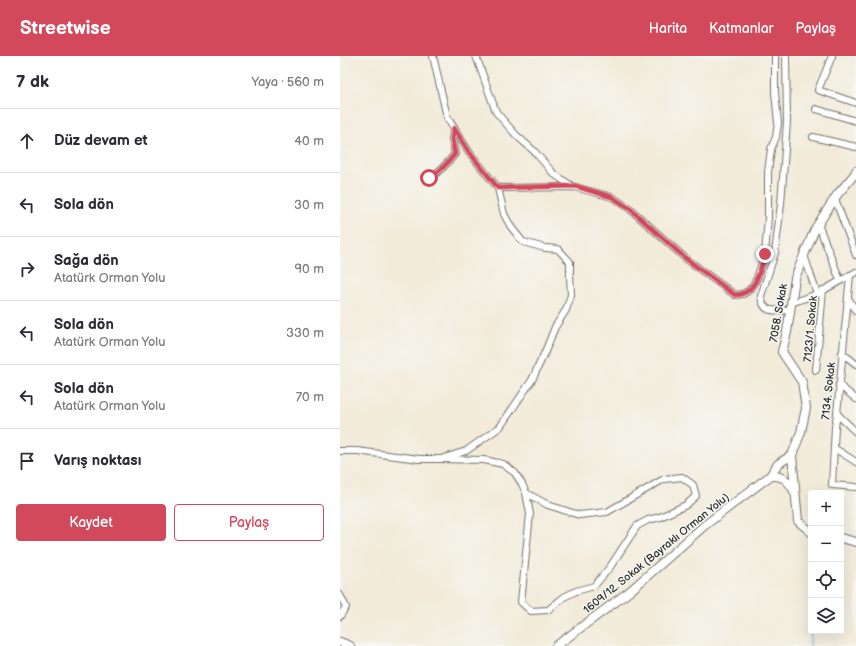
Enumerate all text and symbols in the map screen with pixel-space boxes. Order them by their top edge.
text: Streetwise [20,17,111,40]
text: Harita [649,20,687,37]
text: Katmanlar [709,20,774,37]
text: Paylaş [796,20,836,37]
text: 7 dk [16,72,49,92]
text: Yaya · 560 m [251,74,324,90]
icon: ahead [16,130,38,152]
text: Düz devam et [54,131,148,150]
text: 40 m [294,133,324,149]
route start [420,169,438,187]
icon: left [16,194,38,216]
text: Sola dön [54,195,114,214]
text: 30 m [294,197,324,213]
route end [756,245,774,263]
text: Sağa dön [54,251,119,270]
icon: right [16,258,38,280]
text: 90 m [295,261,324,277]
text: Atatürk Orman Yolu [54,270,165,286]
street label: 7058. Sokak [767,282,790,343]
street label: 7123/1. Sokak [801,295,820,363]
text: Sola dön [54,315,114,334]
icon: left [16,322,38,344]
text: 330 m [286,325,324,341]
text: Atatürk Orman Yolu [54,334,165,350]
street label: 7134. Sokak [819,361,838,420]
text: Sola dön [54,379,114,398]
icon: left [16,386,38,408]
text: 70 m [296,389,324,405]
text: Atatürk Orman Yolu [54,398,165,414]
icon: arrive [16,450,38,472]
text: Varış noktası [54,451,141,470]
map controls [808,490,844,634]
button: + [808,490,844,526]
street label: 1609/12. Sokak (Bayraklı Orman Yolu) [581,491,732,616]
button: Kaydet [16,504,166,541]
button: Paylaş [174,504,324,541]
button: − [808,526,844,562]
button: locate [808,562,844,598]
button: layers [808,598,844,634]

